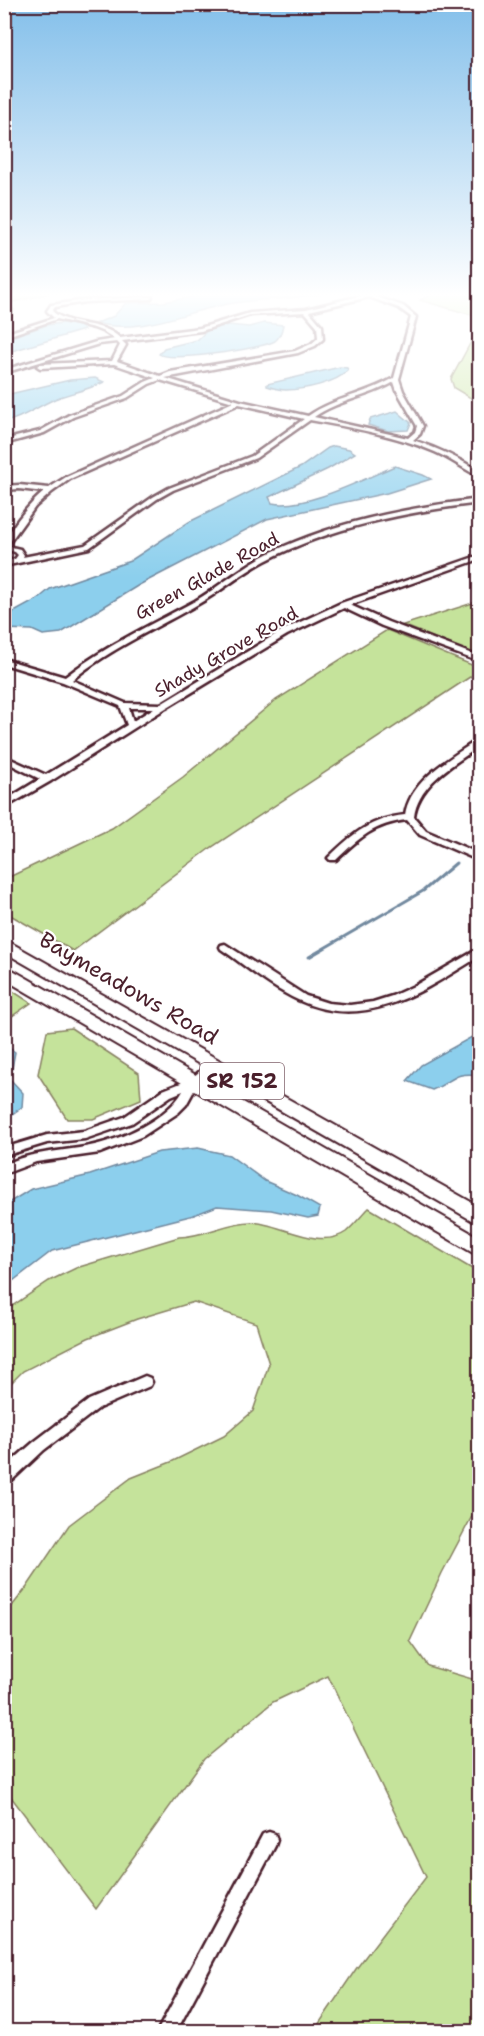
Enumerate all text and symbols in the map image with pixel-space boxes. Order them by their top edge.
street label: Green Glade Road [131,526,283,626]
street label: Shady Grove Road [150,601,302,703]
street label: Baymeadows Road [34,925,224,1051]
road number: SR 152 [200,1063,284,1099]

